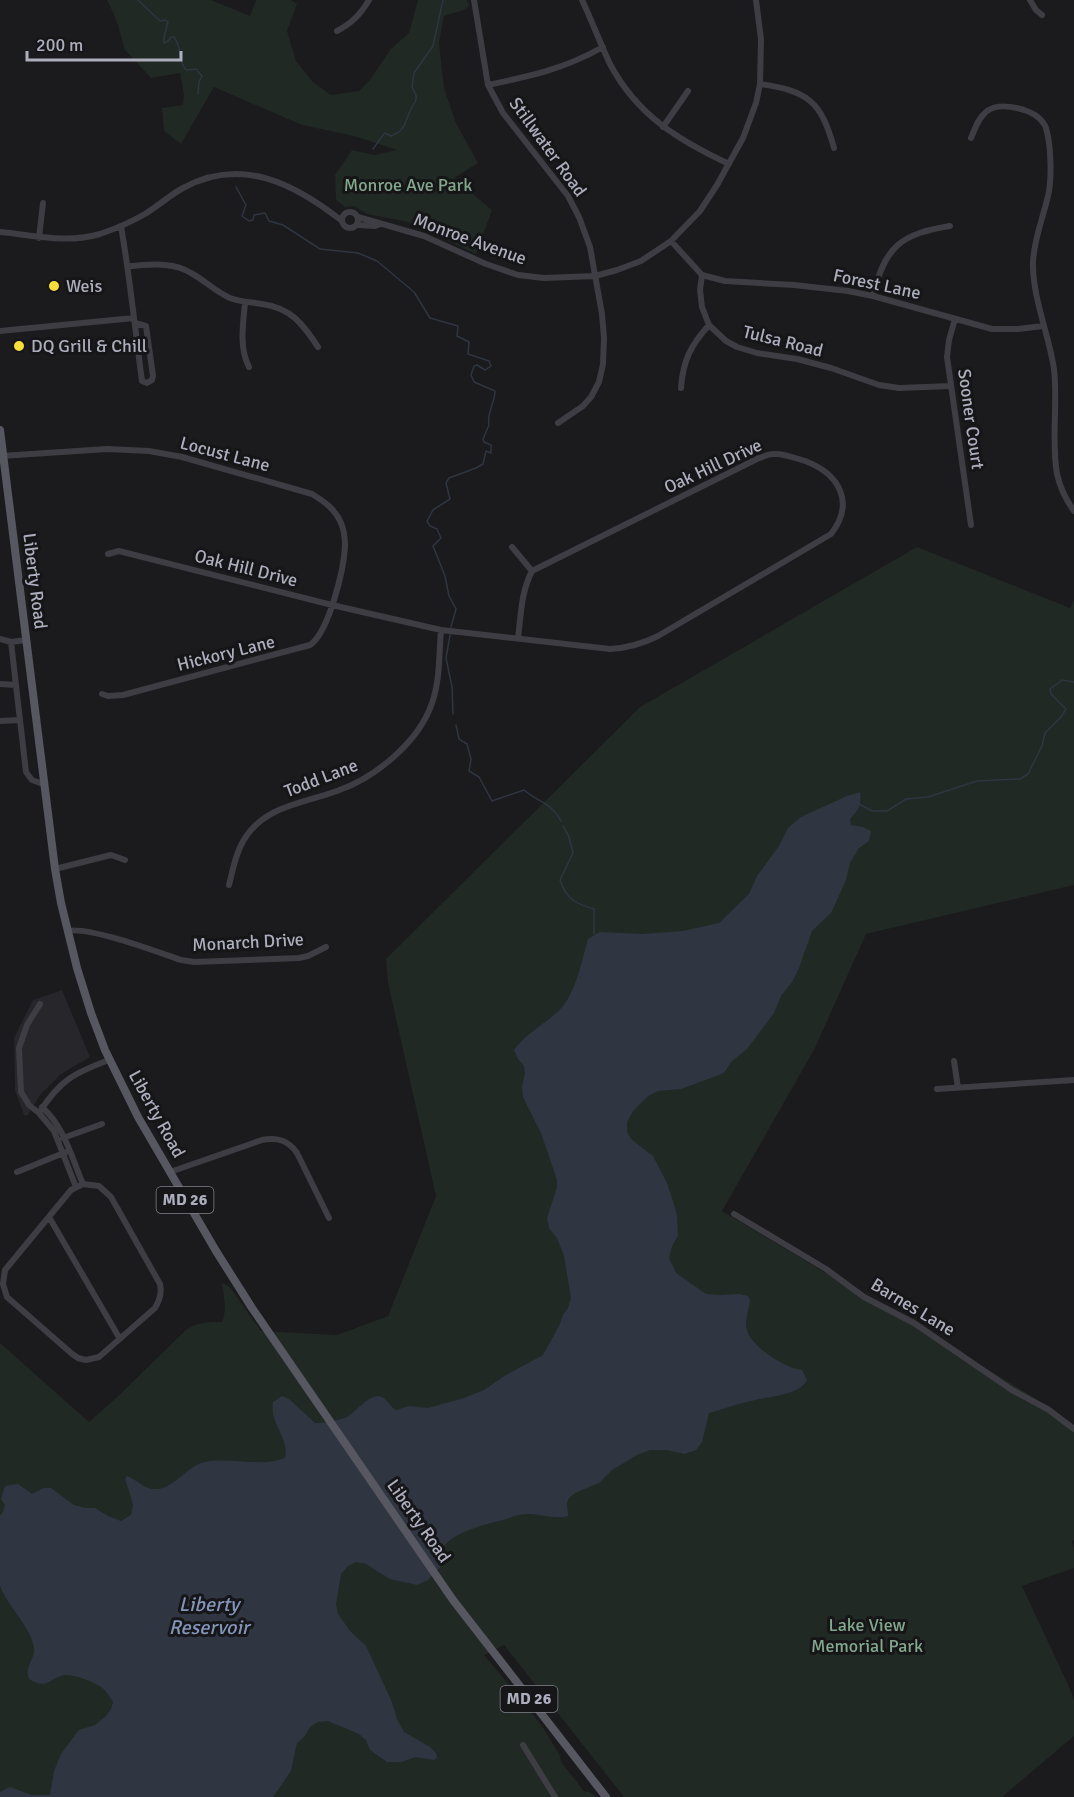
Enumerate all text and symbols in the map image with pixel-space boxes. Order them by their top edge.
scale bar [27,24,182,62]
text: 200 m [36,34,83,56]
street label: Stillwater Road [505,93,591,201]
park label: Monroe Ave Park [344,174,472,196]
street label: Monroe Avenue [410,208,530,270]
street label: Forest Lane [831,264,923,304]
place label: Weis [66,275,102,297]
marker: Weis [47,279,61,293]
street label: Tulsa Road [741,320,825,362]
place label: DQ Grill & Chill [31,335,147,357]
marker: DQ Grill & Chill [12,339,26,353]
street label: Sooner Court [953,367,989,471]
street label: Locust Lane [178,431,272,477]
street label: Oak Hill Drive [661,434,765,498]
street label: Liberty Road [18,532,52,630]
street label: Oak Hill Drive [192,545,300,591]
street label: Hickory Lane [175,630,277,676]
street label: Todd Lane [281,754,361,802]
street label: Monarch Drive [192,928,304,956]
street label: Liberty Road [124,1066,190,1162]
road number: MD 26 [156,1187,213,1213]
street label: Barnes Lane [867,1273,959,1341]
street label: Liberty Road [382,1475,456,1567]
water label: Liberty Reservoir [169,1592,252,1640]
park label: Lake View Memorial Park [811,1614,923,1657]
road number: MD 26 [500,1686,558,1712]

